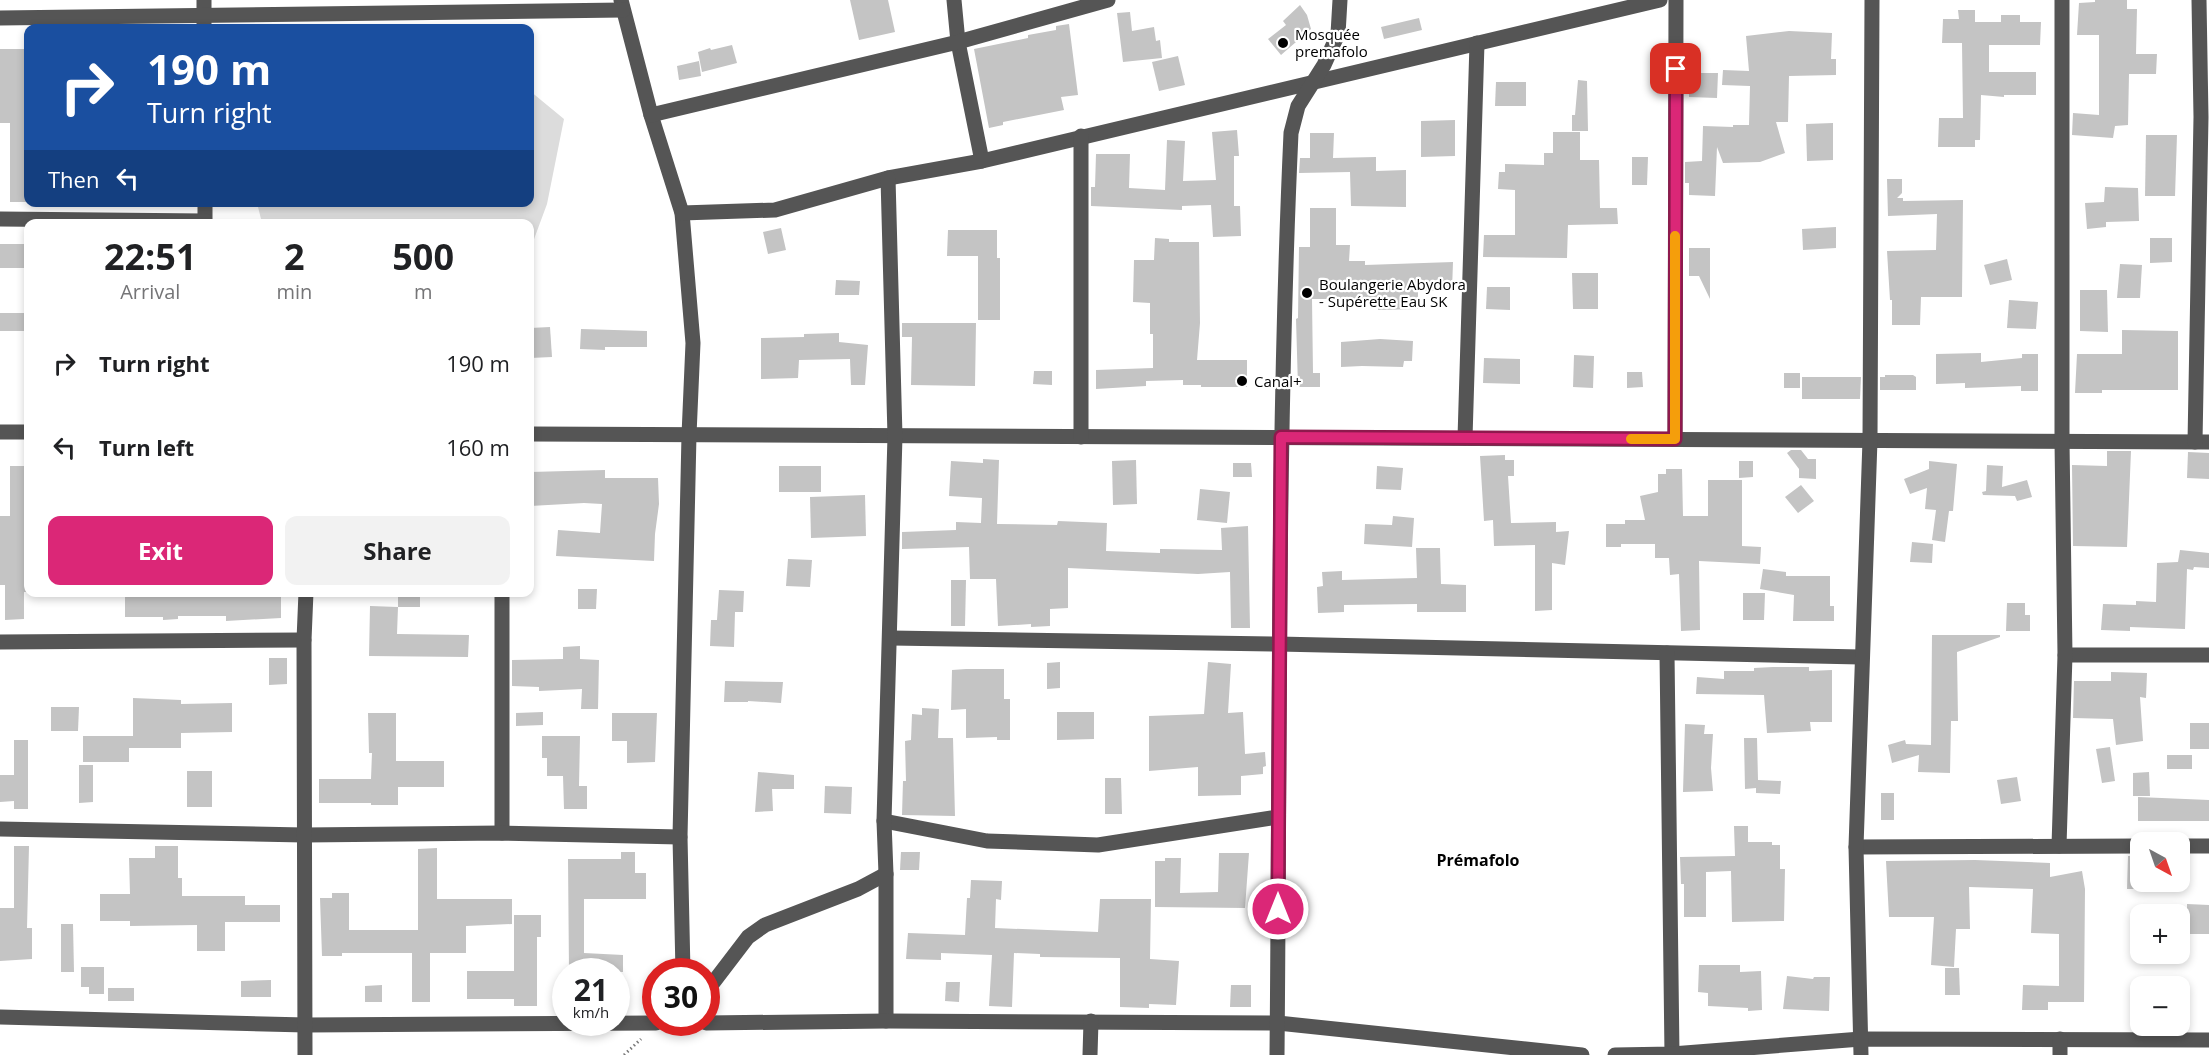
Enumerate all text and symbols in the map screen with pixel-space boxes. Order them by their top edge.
place label: Mosquée premafolo [1295,24,1368,61]
marker: Mosquée premafolo [1276,36,1290,50]
text: 190 m [147,40,271,97]
pin [1650,43,1701,94]
icon: right [48,48,126,126]
icon: arrive [1659,52,1692,85]
text: Turn right [147,94,272,131]
icon: left [111,162,144,195]
text: Then [48,164,99,194]
text: 22:51 [104,232,197,281]
text: 2 [284,232,305,281]
text: 500 [392,232,454,281]
place label: Boulangerie Abydora - Supérette Eau SK [1319,274,1466,311]
text: Arrival [120,278,180,305]
text: min [276,278,312,305]
text: m [414,278,432,305]
marker: Boulangerie Abydora - Supérette Eau SK [1300,286,1314,300]
icon: right [48,347,81,380]
text: Turn right [99,348,210,378]
text: 190 m [446,348,510,378]
place label: Canal+ [1254,371,1302,391]
marker: Canal+ [1235,374,1249,388]
icon: left [48,431,81,464]
text: Turn left [99,432,194,462]
text: 160 m [446,432,510,462]
button: Exit [48,516,273,585]
button: Share [285,516,510,585]
north arrow [2130,832,2190,892]
map controls [2130,832,2190,1036]
district label: Prémafolo [1436,849,1520,871]
position arrow [1246,877,1310,941]
button: + [2130,904,2190,964]
speed limit sign: 30 [642,958,720,1036]
text: 21 [574,969,608,1010]
button: − [2130,976,2190,1036]
text: km/h [573,1002,609,1022]

